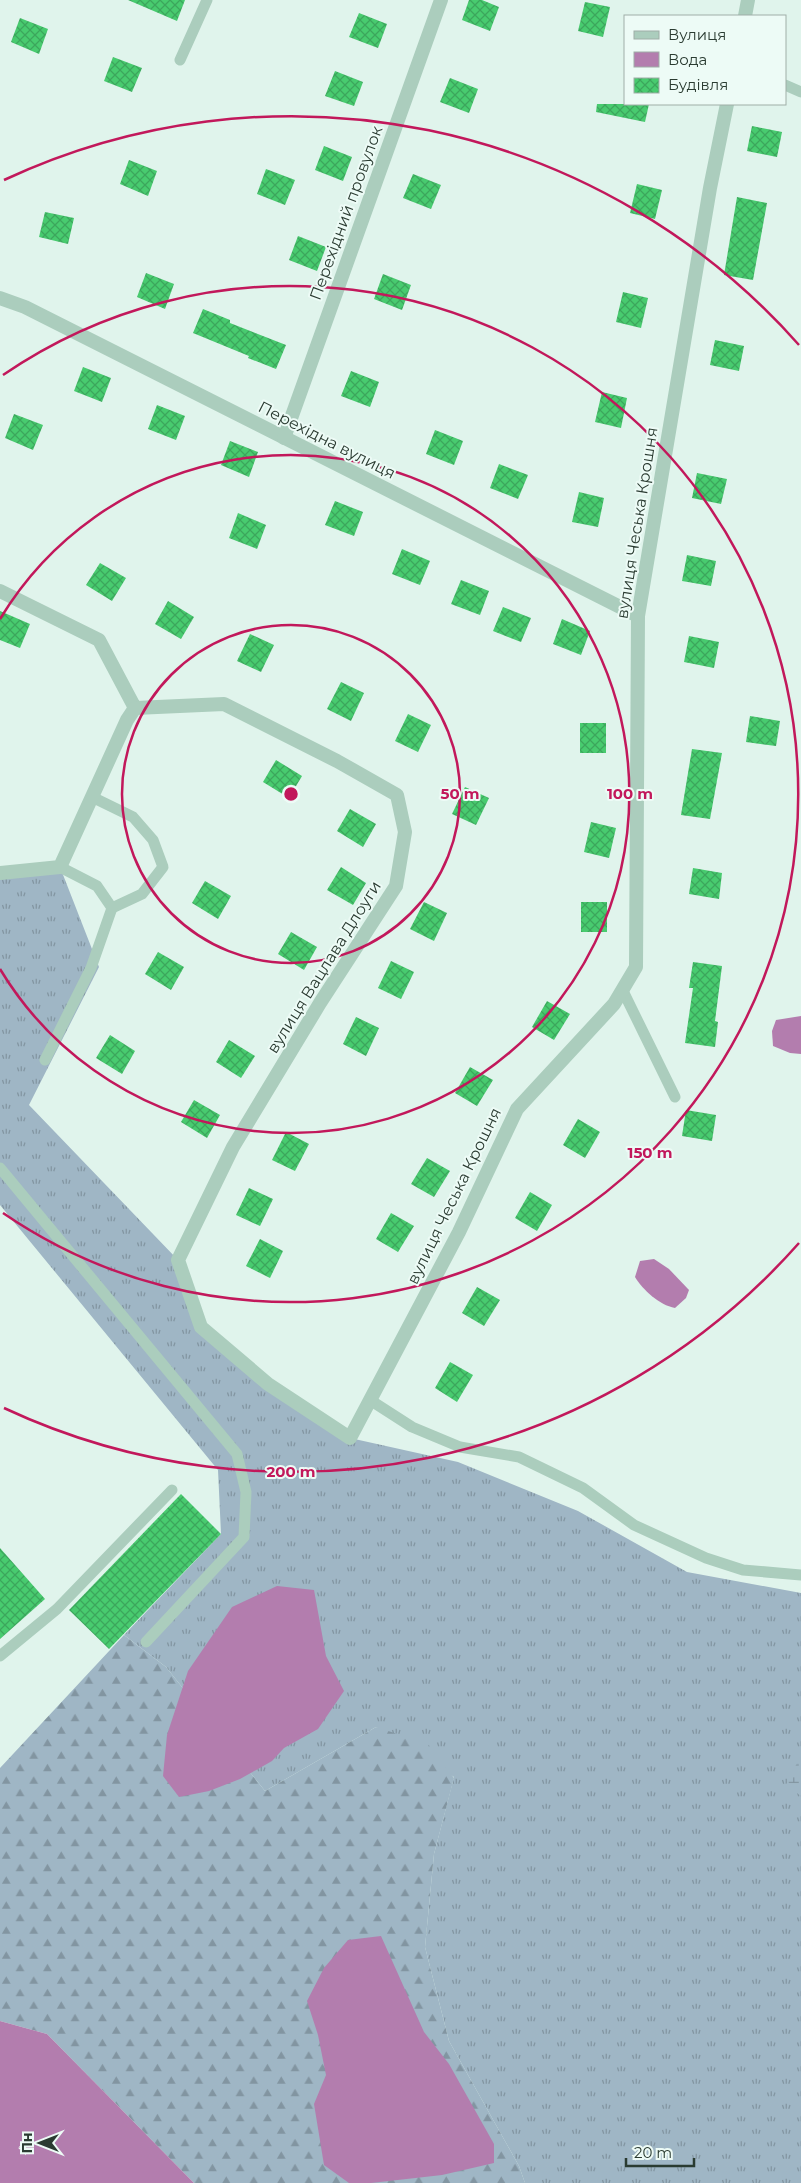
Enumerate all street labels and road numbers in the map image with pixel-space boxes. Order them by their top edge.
street label: Перехідний провулок [306,123,387,303]
street label: Перехідна вулиця [255,397,399,483]
street label: вулиця Чеська Крошня [612,426,662,620]
street label: вулиця Вацлава Длоуги [263,877,385,1057]
street label: вулиця Чеська Крошня [403,1105,505,1287]

